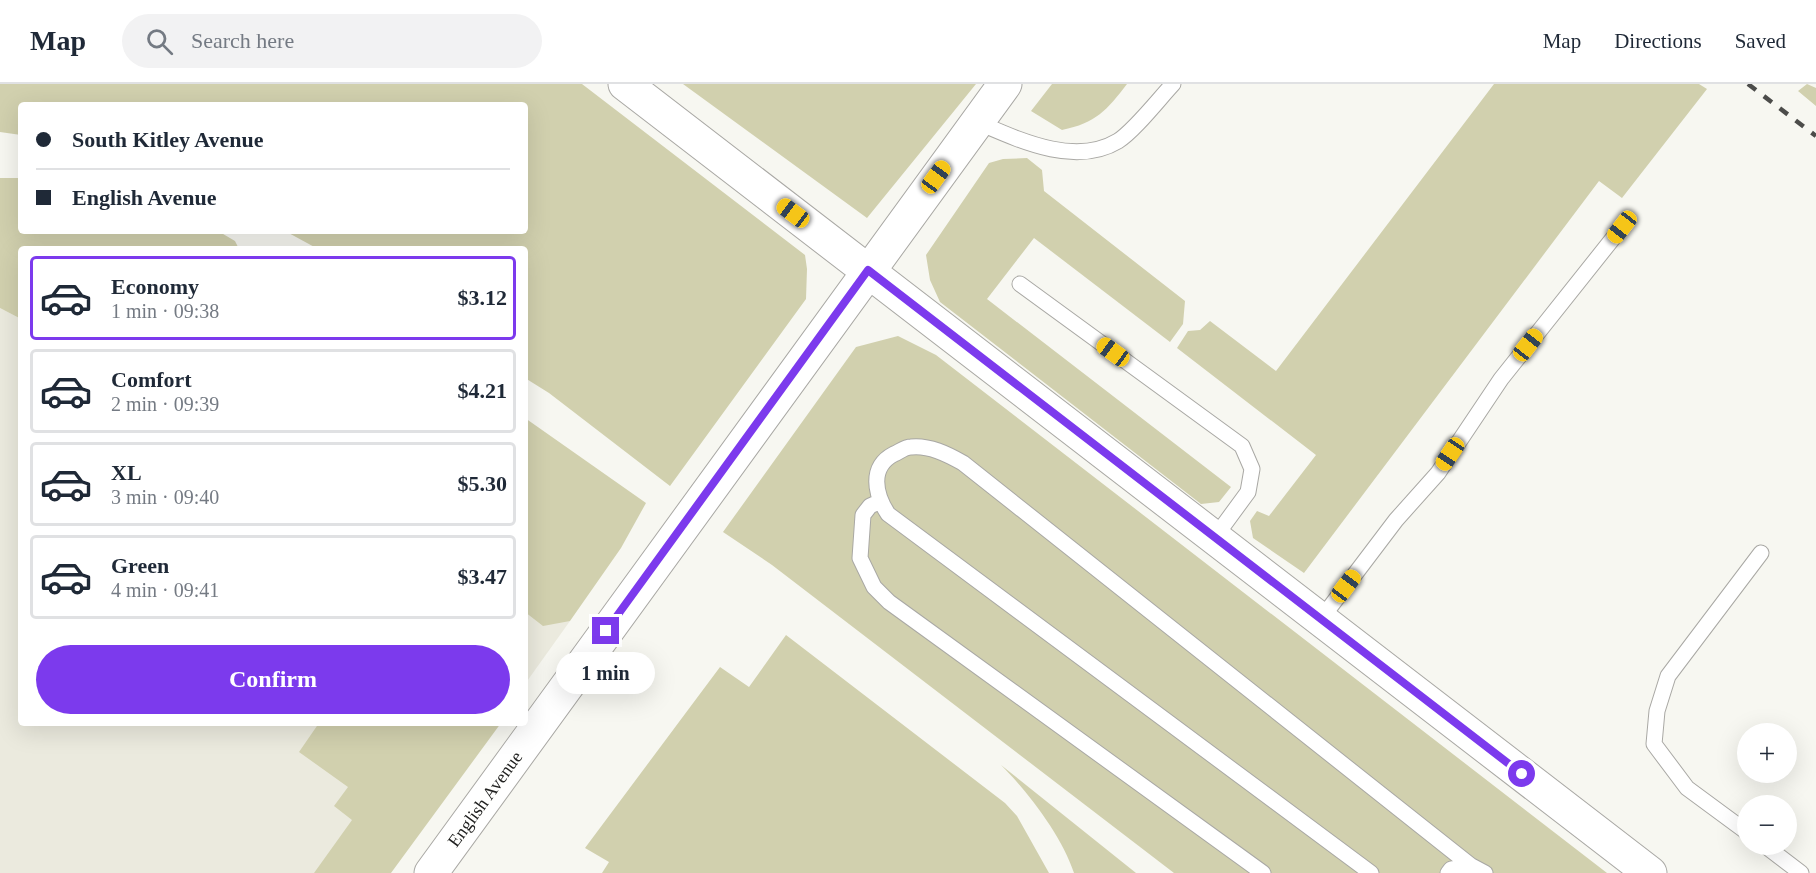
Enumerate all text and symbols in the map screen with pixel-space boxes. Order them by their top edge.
search box [122,14,542,68]
text: Map [30,25,86,56]
icon: search [143,25,176,58]
text: Search here [191,28,294,53]
text: Map [1543,29,1581,53]
text: Directions [1614,29,1702,53]
text: Saved [1735,29,1786,53]
text: South Kitley Avenue [72,127,264,152]
car [918,157,954,197]
text: English Avenue [72,185,216,210]
car [773,195,813,231]
car [1604,207,1640,247]
icon: car [39,271,93,325]
text: Economy [111,274,199,299]
text: $3.12 [458,285,507,310]
text: 1 min · 09:38 [111,300,219,322]
car [1510,325,1546,365]
car [1093,334,1133,370]
icon: car [39,364,93,418]
text: Comfort [111,367,192,392]
text: $4.21 [458,378,507,403]
text: 2 min · 09:39 [111,393,219,415]
car [1432,434,1468,474]
icon: car [39,457,93,511]
text: XL [111,460,142,485]
text: $5.30 [458,471,507,496]
text: 3 min · 09:40 [111,486,219,508]
icon: car [39,550,93,604]
text: Green [111,553,169,578]
text: $3.47 [458,564,507,589]
car [1328,566,1364,606]
text: 4 min · 09:41 [111,579,219,601]
route end [592,617,619,644]
button: Confirm [36,645,510,714]
callout: 1 min [556,652,656,694]
text: 1 min [581,662,630,684]
map controls [1737,723,1797,855]
button: + [1737,723,1797,783]
street label: English Avenue [444,747,526,851]
route start [1508,760,1535,787]
button: − [1737,795,1797,855]

